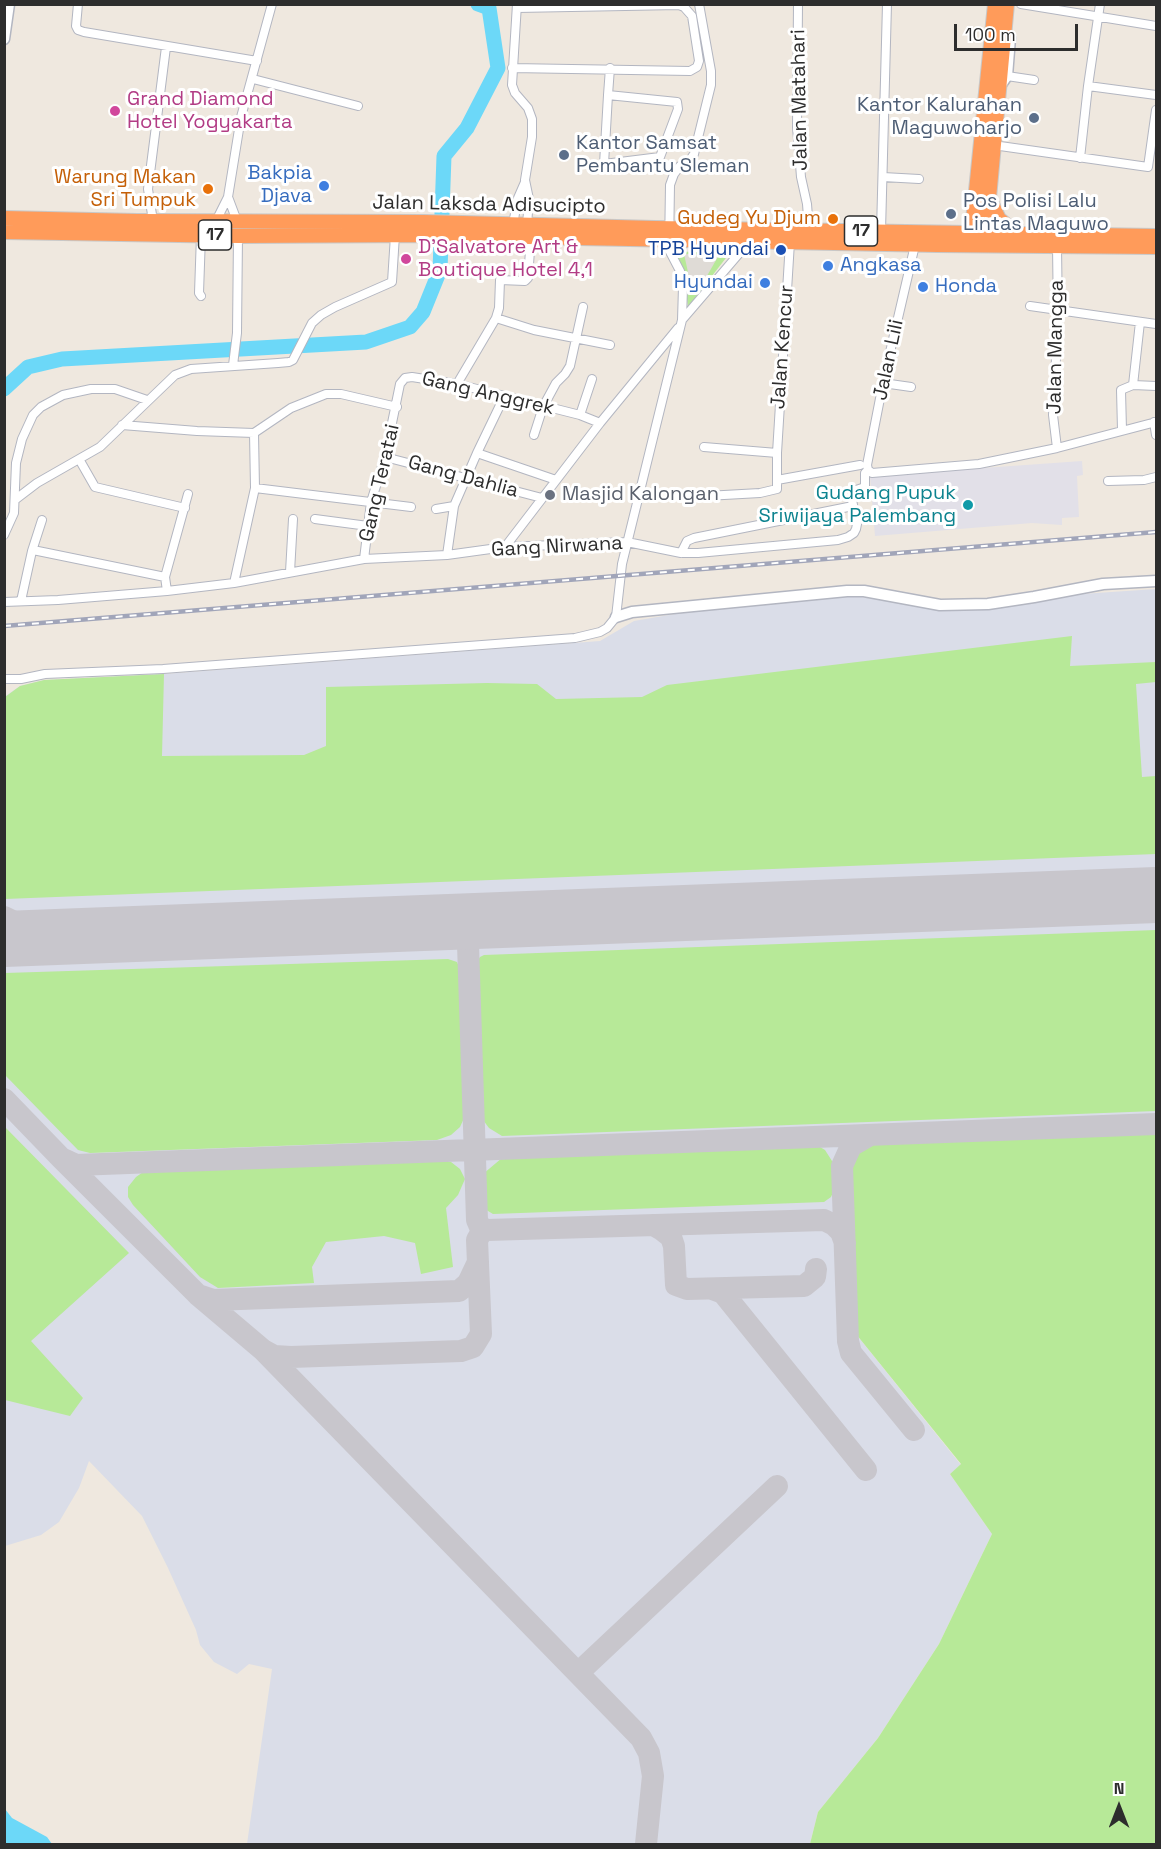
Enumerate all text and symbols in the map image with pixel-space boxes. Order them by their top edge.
scale bar [957,12,1082,50]
text: 100 m [965,23,1016,46]
street label: Jalan Matahari [787,29,813,171]
place label: Grand Diamond Hotel Yogyakarta [127,88,292,135]
place label: Kantor Kalurahan Maguwoharjo [857,94,1022,141]
marker: Grand Diamond Hotel Yogyakarta [108,104,122,118]
marker: Kantor Kalurahan Maguwoharjo [1027,111,1041,125]
place label: Kantor Samsat Pembantu Sleman [576,132,750,179]
marker: Kantor Samsat Pembantu Sleman [557,148,571,162]
place label: Bakpia Djava [247,162,312,209]
place label: Warung Makan Sri Tumpuk [54,166,196,213]
marker: Bakpia Djava [317,179,331,193]
marker: Warung Makan Sri Tumpuk [201,182,215,196]
place label: Pos Polisi Lalu Lintas Maguwo [963,190,1109,237]
street label: Jalan Laksda Adisucipto [372,191,606,219]
place label: Gudeg Yu Djum [677,207,821,231]
marker: Pos Polisi Lalu Lintas Maguwo [944,207,958,221]
marker: Gudeg Yu Djum [826,212,840,226]
road number: 17 [844,216,878,246]
road number: 17 [198,220,232,250]
place label: D'Salvatore Art & Boutique Hotel 4,1 [418,236,593,283]
place label: TPB Hyundai [648,238,769,262]
marker: TPB Hyundai [774,243,788,257]
marker: D'Salvatore Art & Boutique Hotel 4,1 [399,252,413,266]
place label: Angkasa [840,254,922,278]
marker: Angkasa [821,259,835,273]
place label: Hyundai [674,271,753,295]
place label: Honda [935,275,997,299]
marker: Hyundai [758,276,772,290]
street label: Jalan Mangga [1043,279,1069,415]
marker: Honda [916,280,930,294]
street label: Jalan Kencur [767,284,799,410]
street label: Jalan Lili [869,317,909,403]
street label: Gang Anggrek [419,367,557,421]
street label: Gang Teratai [355,422,405,544]
street label: Gang Dahlia [405,451,521,503]
place label: Gudang Pupuk Sriwijaya Palembang [759,482,956,529]
place label: Masjid Kalongan [562,483,719,507]
marker: Masjid Kalongan [543,488,557,502]
marker: Gudang Pupuk Sriwijaya Palembang [961,498,975,512]
street label: Gang Nirwana [491,532,623,562]
north arrow [1089,1777,1149,1837]
text: N [1114,1778,1124,1799]

